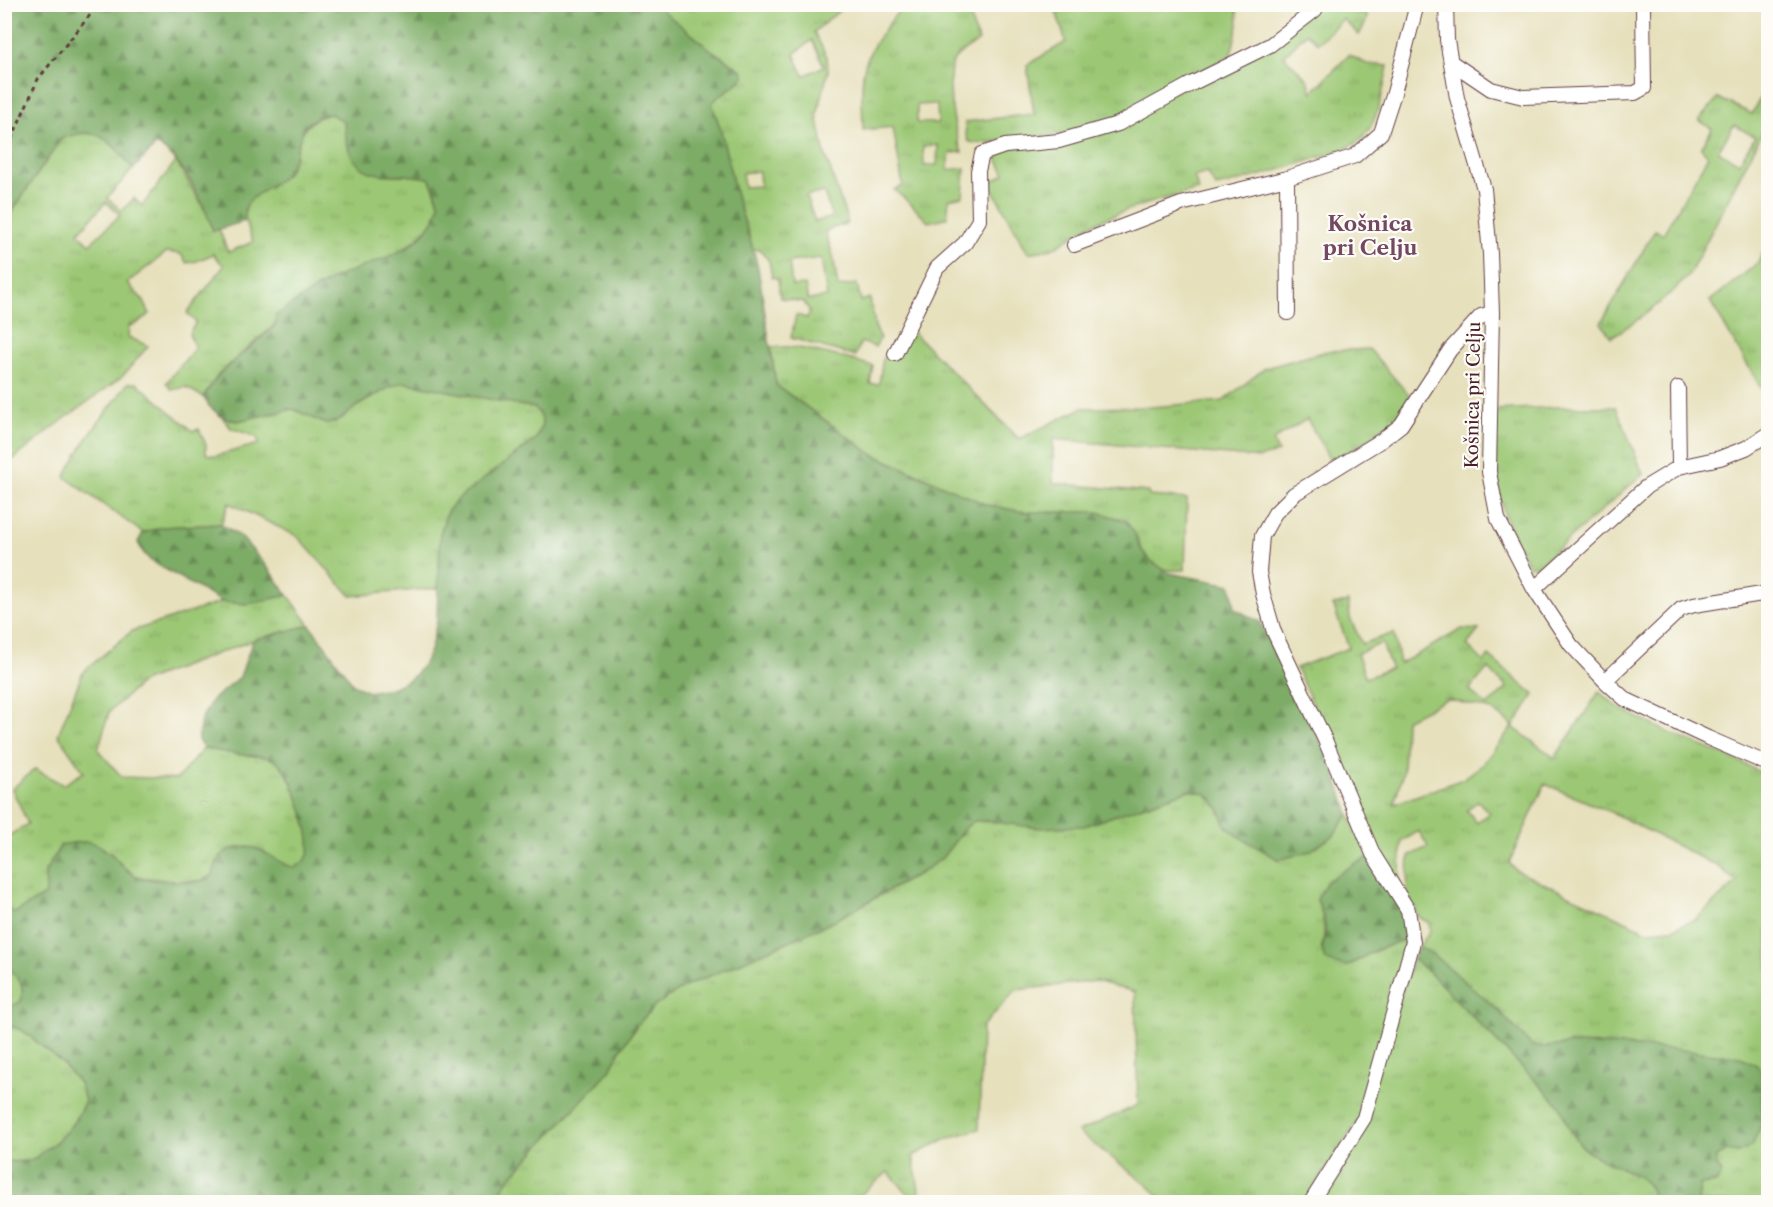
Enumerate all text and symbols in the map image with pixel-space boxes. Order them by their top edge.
district label: Košnica pri Celju [1323,211,1417,260]
street label: Košnica pri Celju [1461,321,1485,469]

